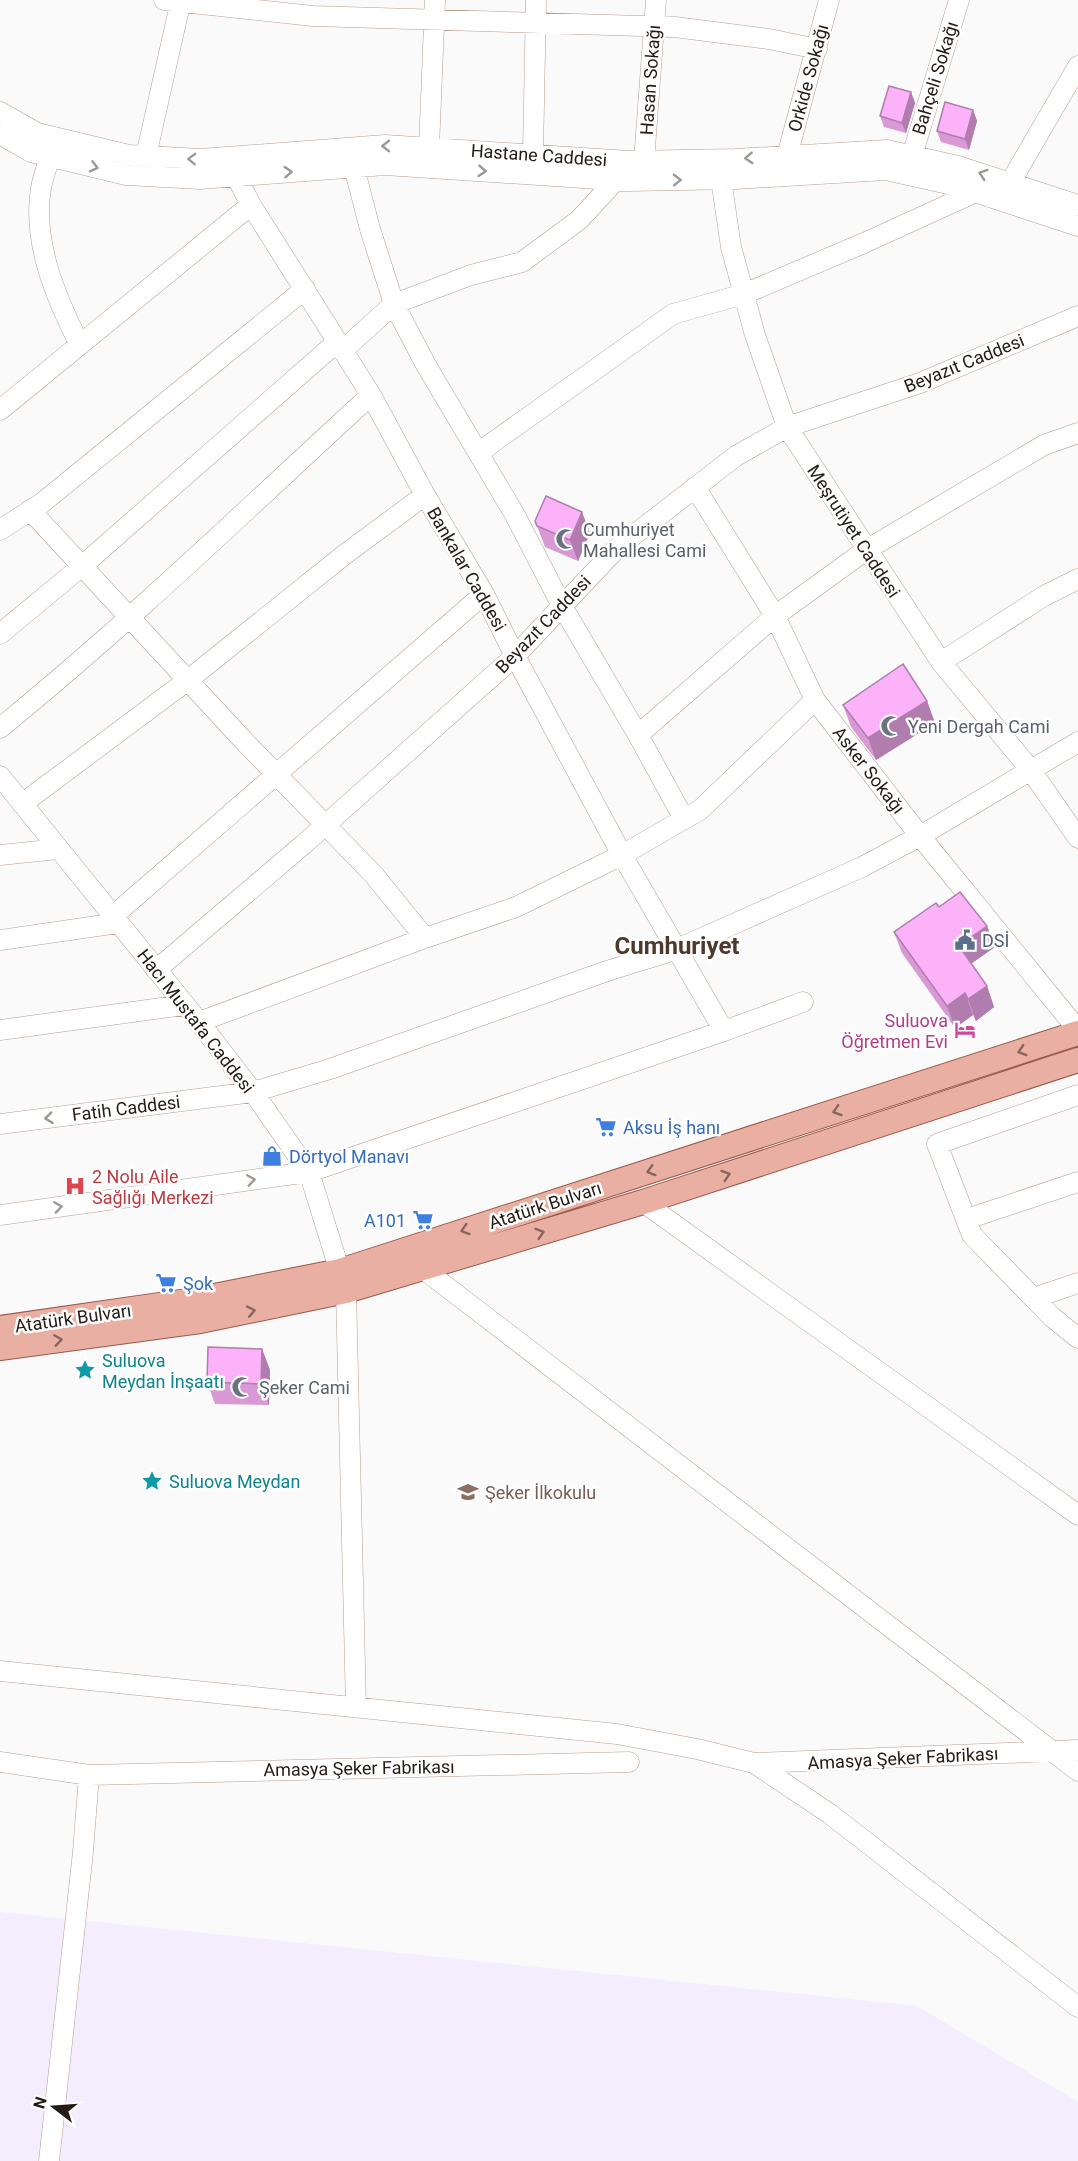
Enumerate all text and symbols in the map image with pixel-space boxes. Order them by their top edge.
street label: Bahçeli Sokağı [908,19,962,137]
street label: Orkide Sokağı [784,22,832,134]
street label: Hasan Sokağı [636,24,664,136]
one-way arrow [382,140,391,152]
street label: Hastane Caddesi [470,140,608,170]
one-way arrow [187,152,196,165]
one-way arrow [744,152,753,165]
one-way arrow [89,160,99,173]
one-way arrow [478,165,487,178]
one-way arrow [283,166,292,179]
one-way arrow [978,168,989,181]
one-way arrow [673,174,682,186]
street label: Beyazıt Caddesi [901,329,1027,397]
street label: Meşrutiyet Caddesi [803,461,905,601]
street label: Bankalar Caddesi [423,503,511,635]
place label: Cumhuriyet Mahallesi Cami [583,519,706,561]
mosque icon: Cumhuriyet Mahallesi Cami [554,527,578,551]
street label: Beyazıt Caddesi [491,571,595,677]
mosque icon: Yeni Dergah Cami [879,714,903,738]
place label: Yeni Dergah Cami [908,716,1050,737]
street label: Asker Sokağı [829,722,909,818]
public building icon: DSİ [953,928,977,952]
place label: DSİ [982,930,1009,951]
district label: Cumhuriyet [615,932,739,960]
street label: Hacı Mustafa Caddesi [133,945,259,1097]
place label: Suluova Öğretmen Evi [841,1010,948,1052]
hotel icon: Suluova Öğretmen Evi [953,1018,977,1042]
one-way arrow [1017,1044,1028,1056]
street label: Fatih Caddesi [71,1091,181,1125]
one-way arrow [832,1104,843,1116]
one-way arrow [44,1111,53,1123]
supermarket icon: Aksu İş hanı [594,1115,618,1139]
place label: Aksu İş hanı [623,1117,720,1138]
shop icon: Dörtyol Manavı [260,1144,284,1168]
place label: Dörtyol Manavı [289,1146,409,1167]
one-way arrow [646,1163,657,1176]
place label: 2 Nolu Aile Sağlığı Merkezi [92,1166,214,1208]
one-way arrow [720,1170,731,1182]
hospital icon: 2 Nolu Aile Sağlığı Merkezi [63,1174,87,1198]
one-way arrow [246,1175,256,1187]
street label: Atatürk Bulvarı [486,1177,604,1233]
one-way arrow [53,1202,63,1214]
supermarket icon: A101 [411,1208,435,1232]
place label: A101 [364,1210,406,1231]
one-way arrow [460,1223,471,1236]
one-way arrow [534,1228,545,1240]
supermarket icon: Şok [154,1271,178,1295]
place label: Şok [183,1273,214,1294]
street label: Atatürk Bulvarı [13,1299,133,1337]
one-way arrow [245,1305,255,1318]
one-way arrow [53,1335,63,1347]
place label: Suluova Meydan İnşaatı [102,1350,224,1392]
place icon: Suluova Meydan İnşaatı [73,1358,97,1382]
mosque icon: Şeker Cami [230,1375,254,1399]
place label: Şeker Cami [259,1377,350,1398]
place icon: Suluova Meydan [140,1469,164,1493]
place label: Suluova Meydan [169,1471,300,1492]
school or university icon: Şeker İlkokulu [456,1480,480,1504]
place label: Şeker İlkokulu [485,1482,596,1503]
street label: Amasya Şeker Fabrikası [807,1743,999,1773]
street label: Amasya Şeker Fabrikası [263,1756,455,1780]
north arrow [24,2077,84,2137]
text: N [29,2095,51,2111]

